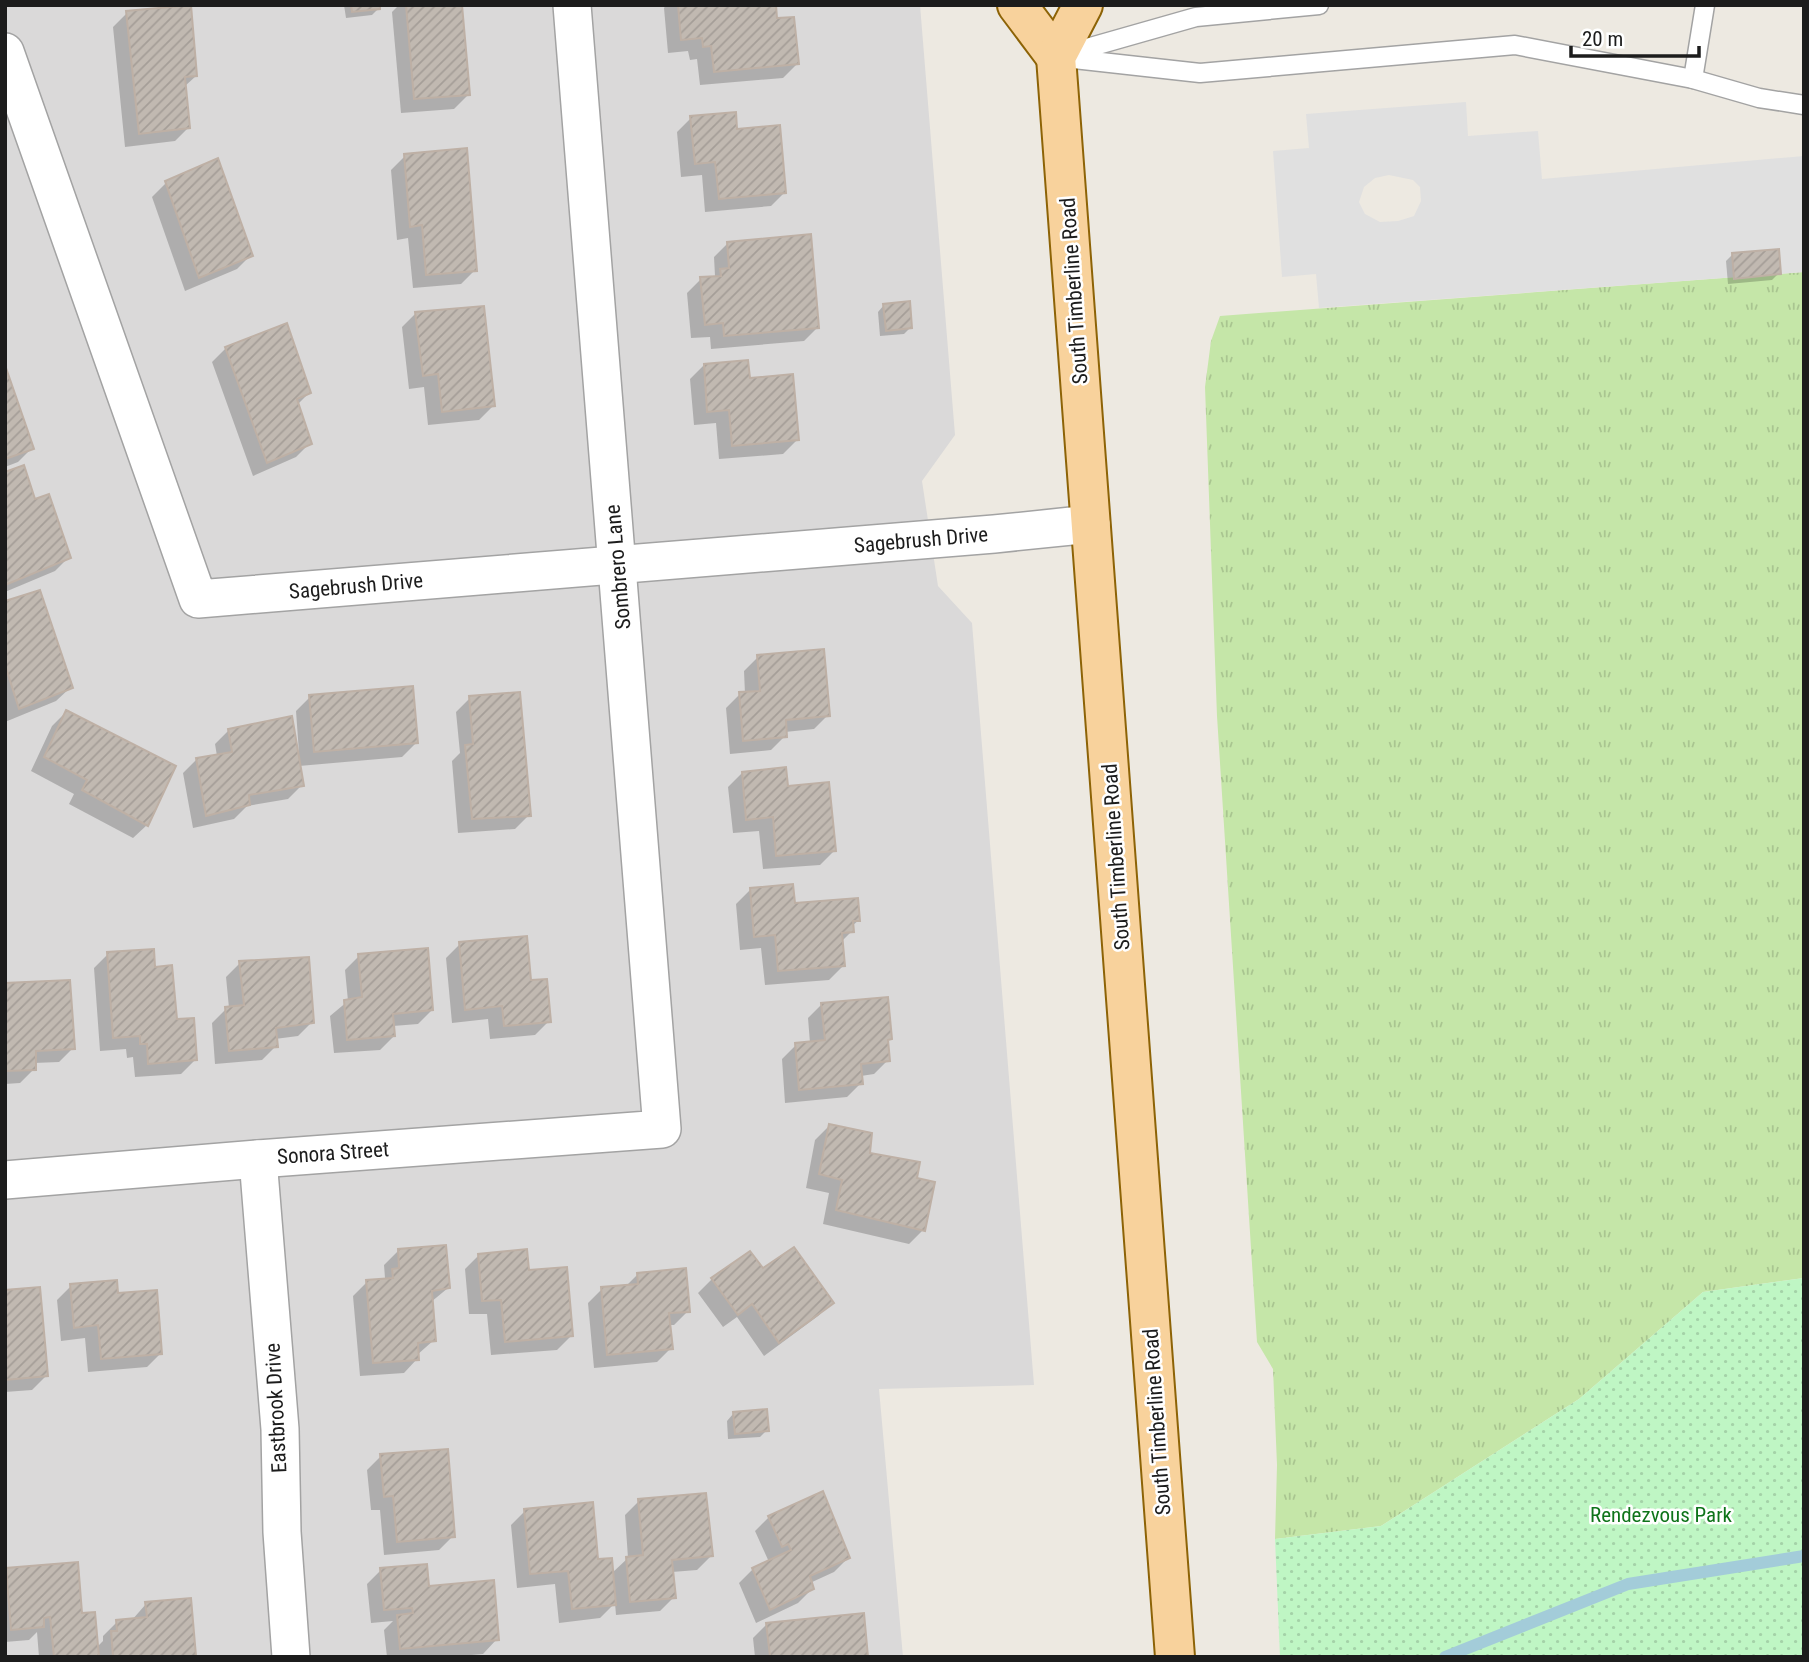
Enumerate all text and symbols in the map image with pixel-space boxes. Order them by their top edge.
scale bar [1571,14,1699,58]
text: 20 m [1582,27,1623,51]
street label: South Timberline Road [1056,197,1092,385]
street label: Sombrero Lane [601,503,635,630]
street label: Sagebrush Drive [853,522,989,558]
street label: Sagebrush Drive [288,568,424,604]
street label: South Timberline Road [1098,763,1134,951]
street label: Sonora Street [276,1137,390,1169]
street label: South Timberline Road [1139,1328,1175,1516]
street label: Eastbrook Drive [261,1342,291,1474]
park label: Rendezvous Park [1590,1503,1733,1527]

